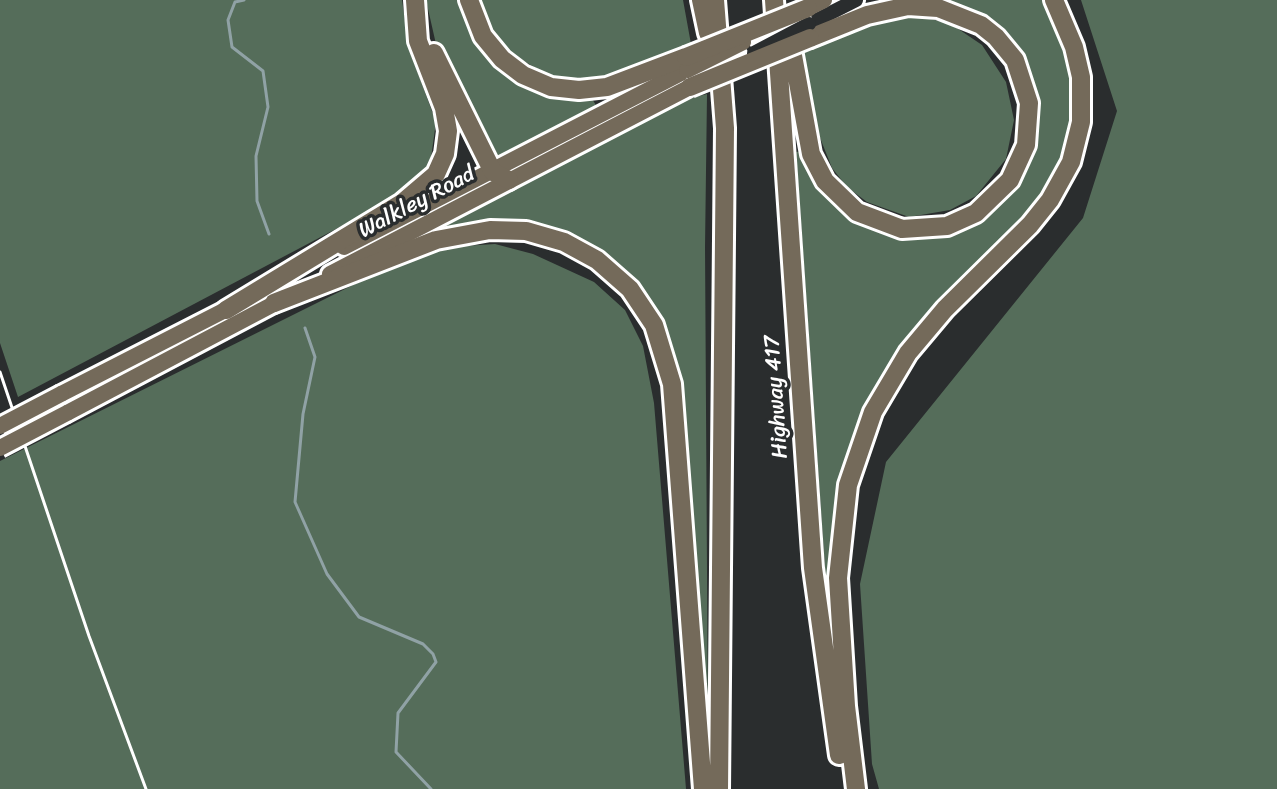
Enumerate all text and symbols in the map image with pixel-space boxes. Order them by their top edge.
street label: Walkley Road [354,161,480,245]
street label: Highway 417 [760,335,794,459]

